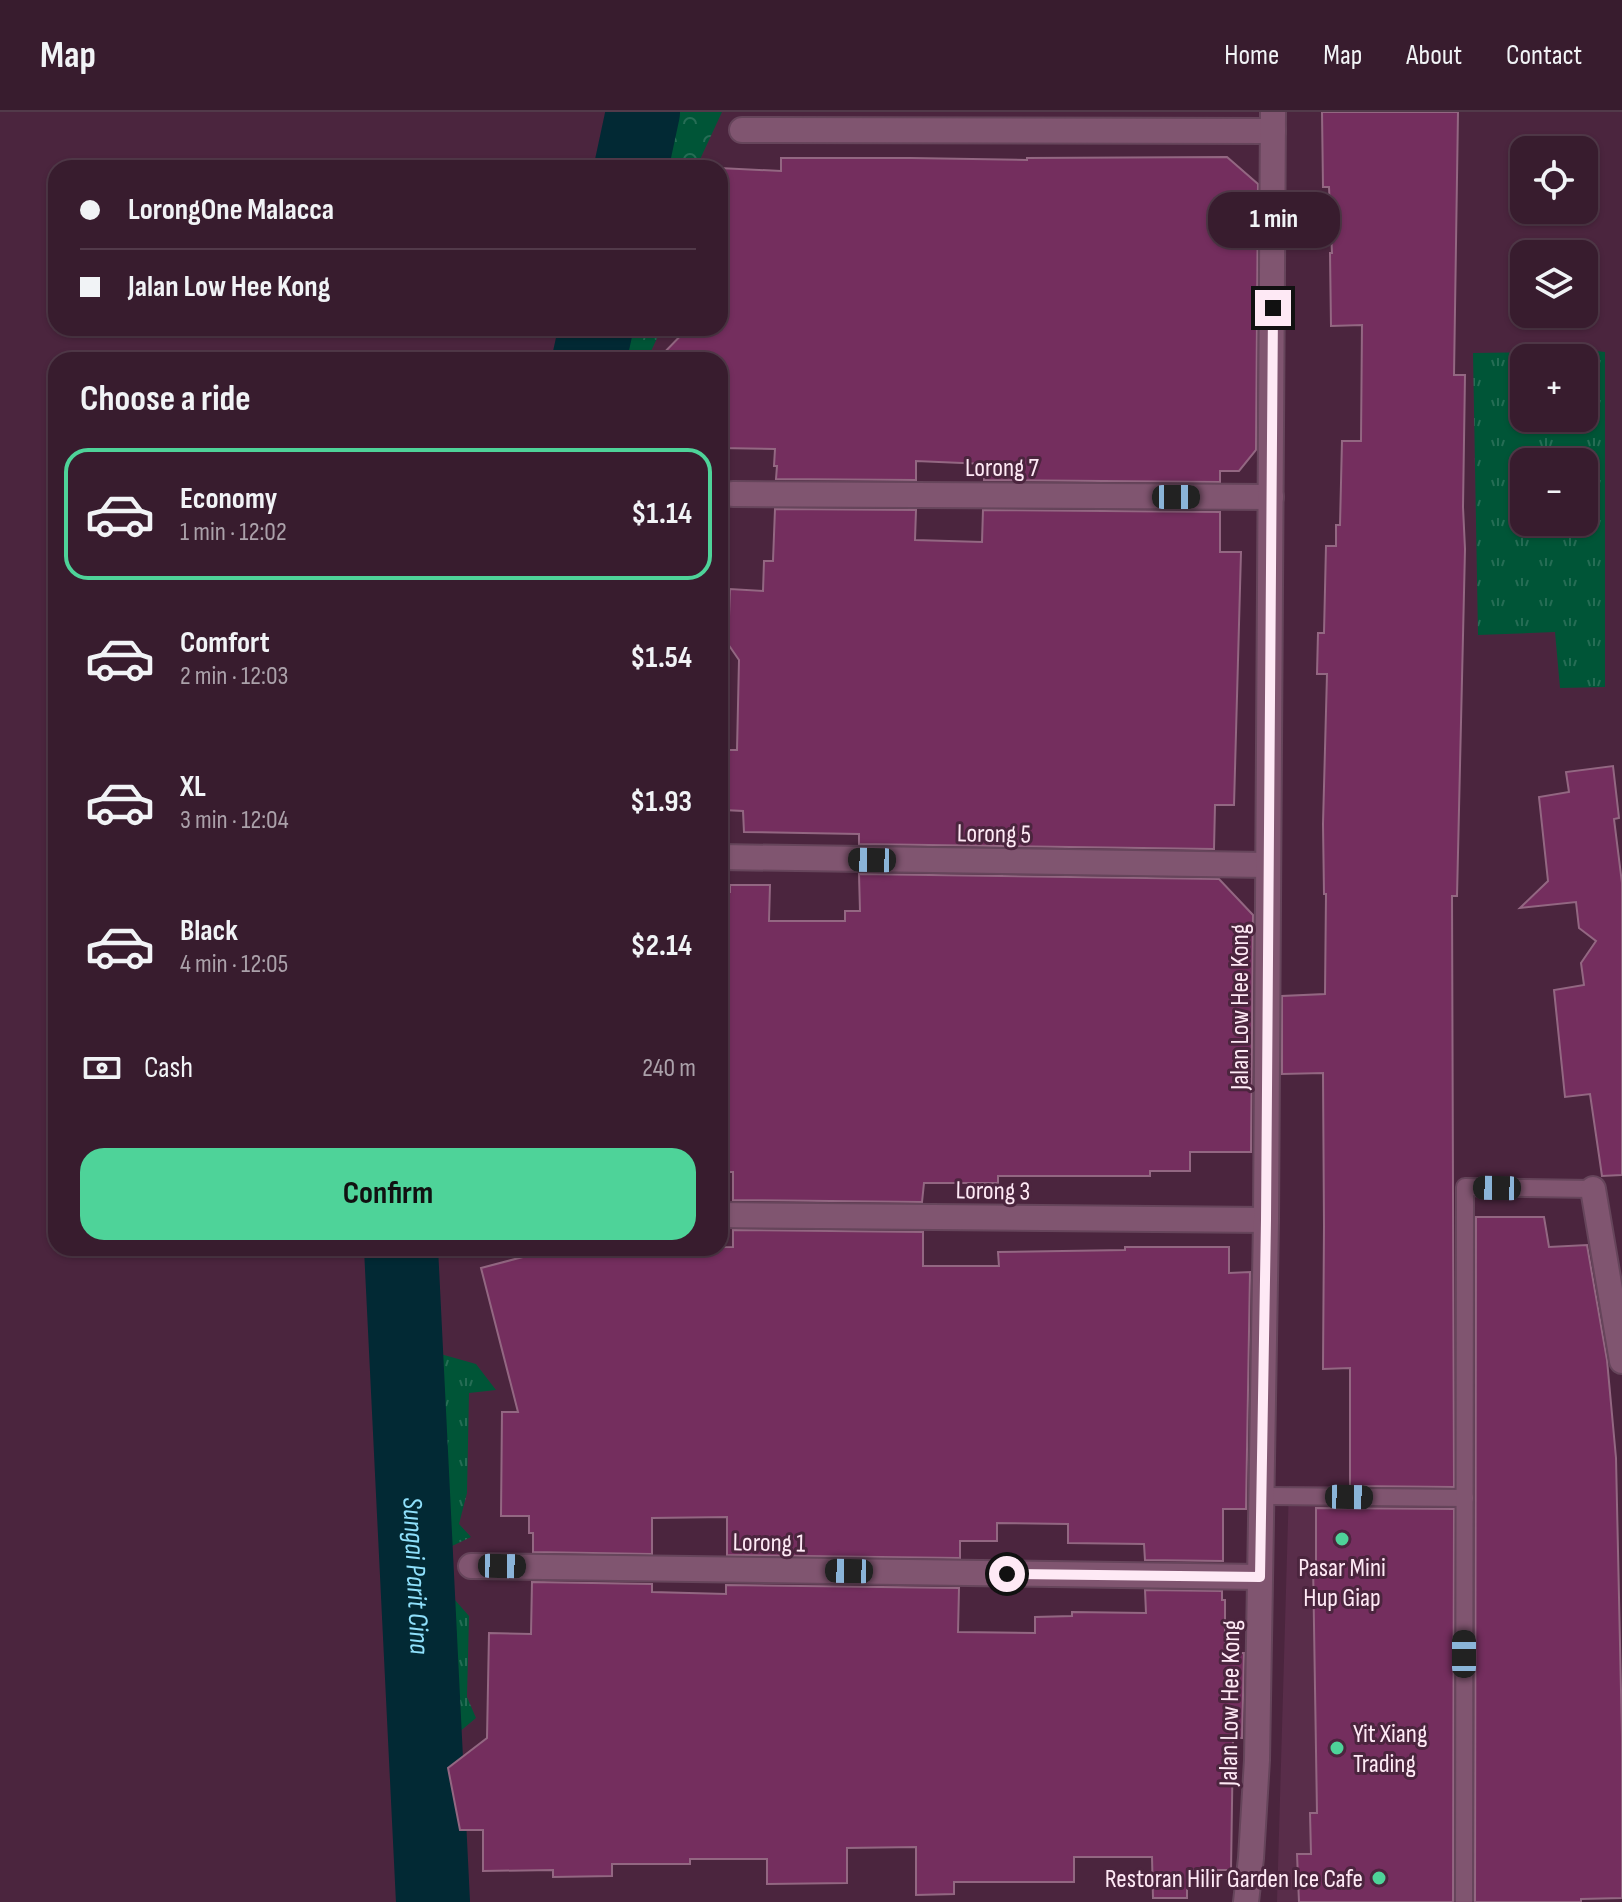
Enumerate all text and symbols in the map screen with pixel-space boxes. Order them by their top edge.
text: Map [40,33,96,78]
text: Home [1224,39,1279,72]
text: Map [1323,39,1362,72]
text: About [1406,39,1462,72]
text: Contact [1506,39,1582,72]
map controls [1510,136,1598,536]
button: locate [1510,136,1598,224]
text: LorongOne Malacca [128,192,334,228]
callout: 1 min [1207,192,1339,248]
text: 1 min [1250,204,1298,235]
button: layers [1510,240,1598,328]
text: Jalan Low Hee Kong [128,269,330,305]
route end [1255,290,1291,326]
button: + [1510,344,1598,432]
text: Choose a ride [80,378,251,421]
button: − [1510,448,1598,536]
street label: Lorong 7 [965,453,1040,484]
icon: car [84,478,156,550]
text: Economy [180,481,277,517]
car [1152,485,1200,509]
text: $1.14 [631,496,692,532]
text: 1 min · 12:02 [180,517,287,548]
icon: car [84,622,156,694]
text: Comfort [180,625,270,661]
text: $1.54 [630,640,692,676]
text: 2 min · 12:03 [180,661,288,692]
icon: car [84,766,156,838]
text: XL [180,769,206,805]
text: $1.93 [630,784,692,820]
text: 3 min · 12:04 [180,805,289,836]
street label: Lorong 5 [957,818,1031,851]
car [848,848,896,872]
icon: car [84,910,156,982]
text: Black [180,913,238,949]
street label: Jalan Low Hee Kong [1225,924,1256,1091]
text: $2.14 [631,928,692,964]
text: 4 min · 12:05 [180,949,288,980]
icon: cash [80,1046,124,1090]
text: Cash [144,1050,193,1086]
text: 240 m [642,1053,696,1084]
button: Confirm [80,1148,696,1240]
street label: Lorong 3 [955,1175,1030,1208]
car [1473,1176,1521,1200]
car [1325,1485,1373,1509]
water label: Sungai Parit Cina [395,1496,436,1656]
street label: Lorong 1 [732,1527,806,1560]
marker: Pasar Mini Hup Giap [1333,1530,1351,1548]
place label: Pasar Mini Hup Giap [1298,1553,1386,1614]
car [478,1554,526,1578]
route start [989,1556,1025,1592]
car [825,1559,873,1583]
street label: Jalan Low Hee Kong [1214,1620,1247,1787]
car [1452,1630,1476,1678]
place label: Yit Xiang Trading [1353,1719,1427,1780]
marker: Yit Xiang Trading [1328,1739,1346,1757]
place label: Restoran Hilir Garden Ice Cafe [1105,1864,1363,1895]
marker: Restoran Hilir Garden Ice Cafe [1370,1869,1388,1887]

